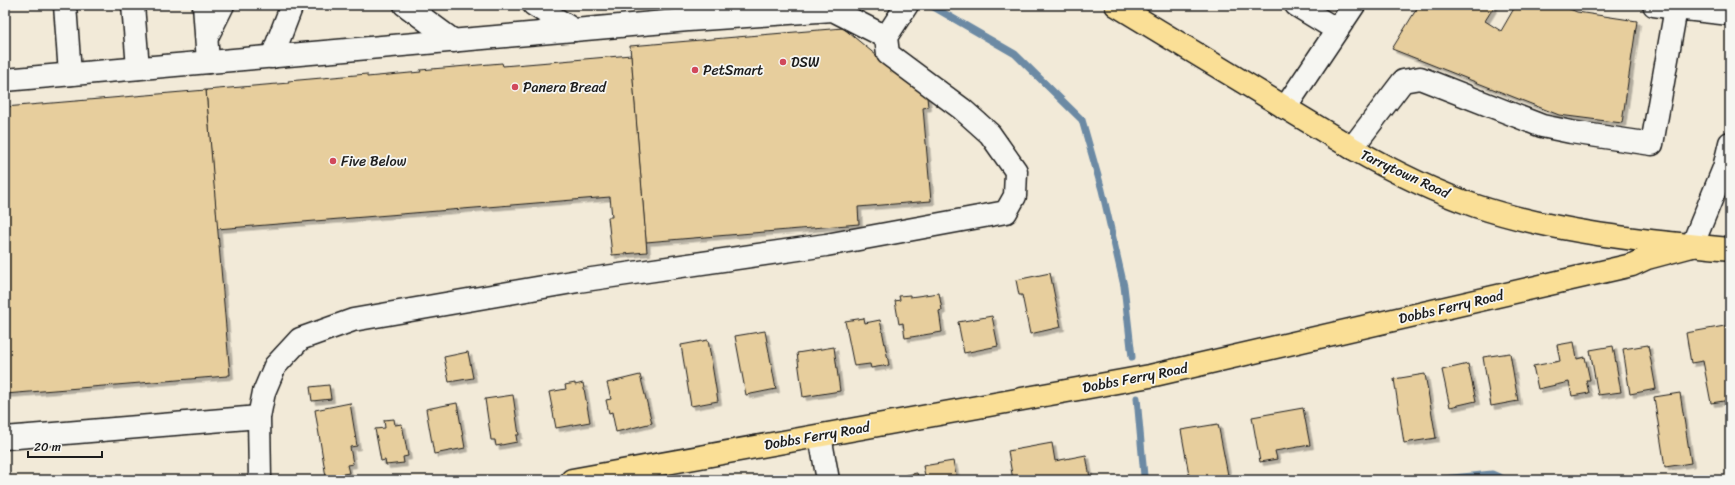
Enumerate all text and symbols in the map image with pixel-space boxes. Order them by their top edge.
place label: DSW [791,50,819,75]
marker: DSW [778,57,788,67]
place label: PetSmart [703,58,763,83]
marker: PetSmart [690,65,700,75]
place label: Panera Bread [523,75,607,100]
marker: Panera Bread [510,82,520,92]
street label: Tarrytown Road [1356,142,1455,206]
place label: Five Below [341,149,407,174]
marker: Five Below [328,156,338,166]
street label: Dobbs Ferry Road [1396,282,1507,331]
street label: Dobbs Ferry Road [1080,355,1191,400]
street label: Dobbs Ferry Road [762,414,873,458]
scale bar [28,433,102,459]
text: 20 m [34,436,61,458]

